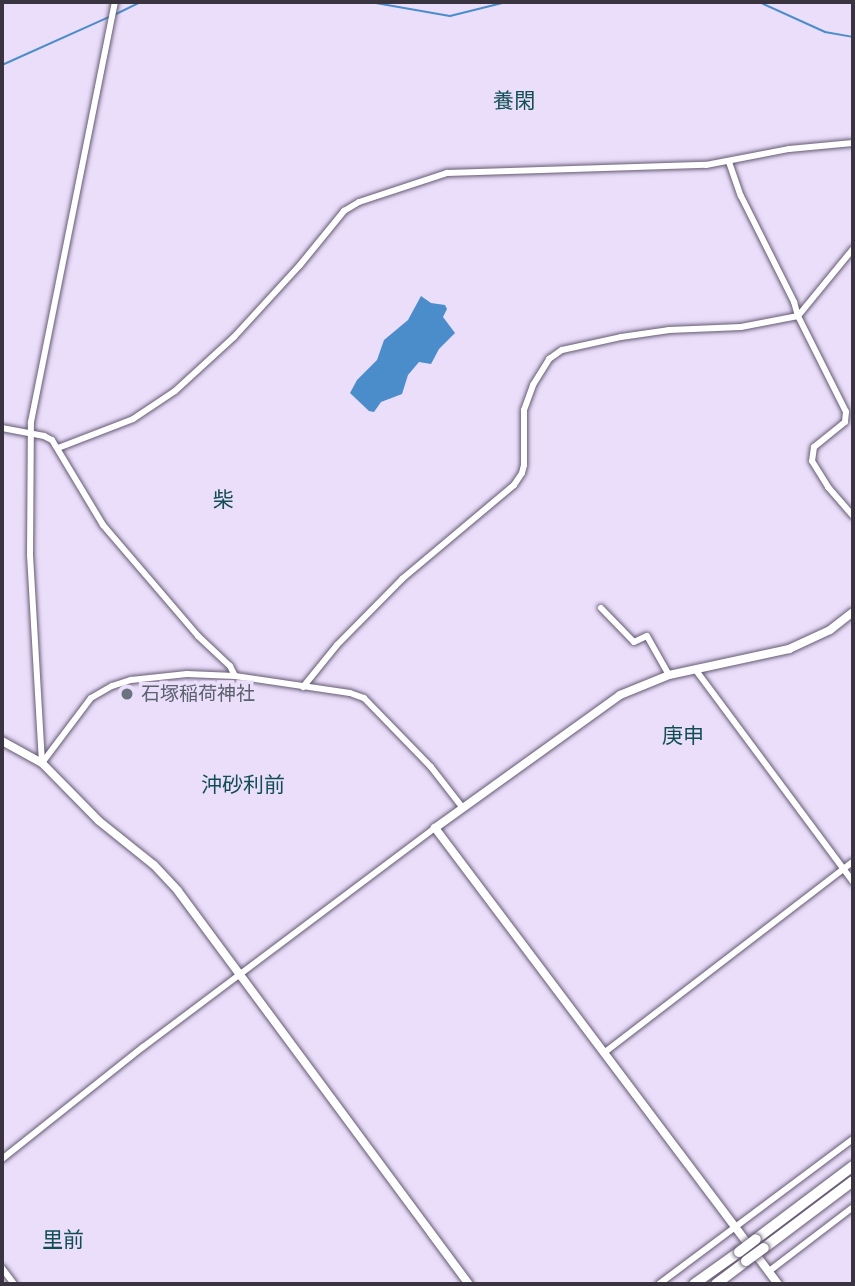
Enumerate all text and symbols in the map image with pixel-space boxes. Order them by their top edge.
district label: 養閑 [493,88,535,114]
district label: 柴 [213,487,233,513]
place label: 石塚稲荷神社 [141,683,255,705]
marker: 石塚稲荷神社 [119,686,135,702]
district label: 庚申 [662,723,704,749]
district label: 沖砂利前 [201,772,285,798]
district label: 里前 [42,1227,84,1253]

